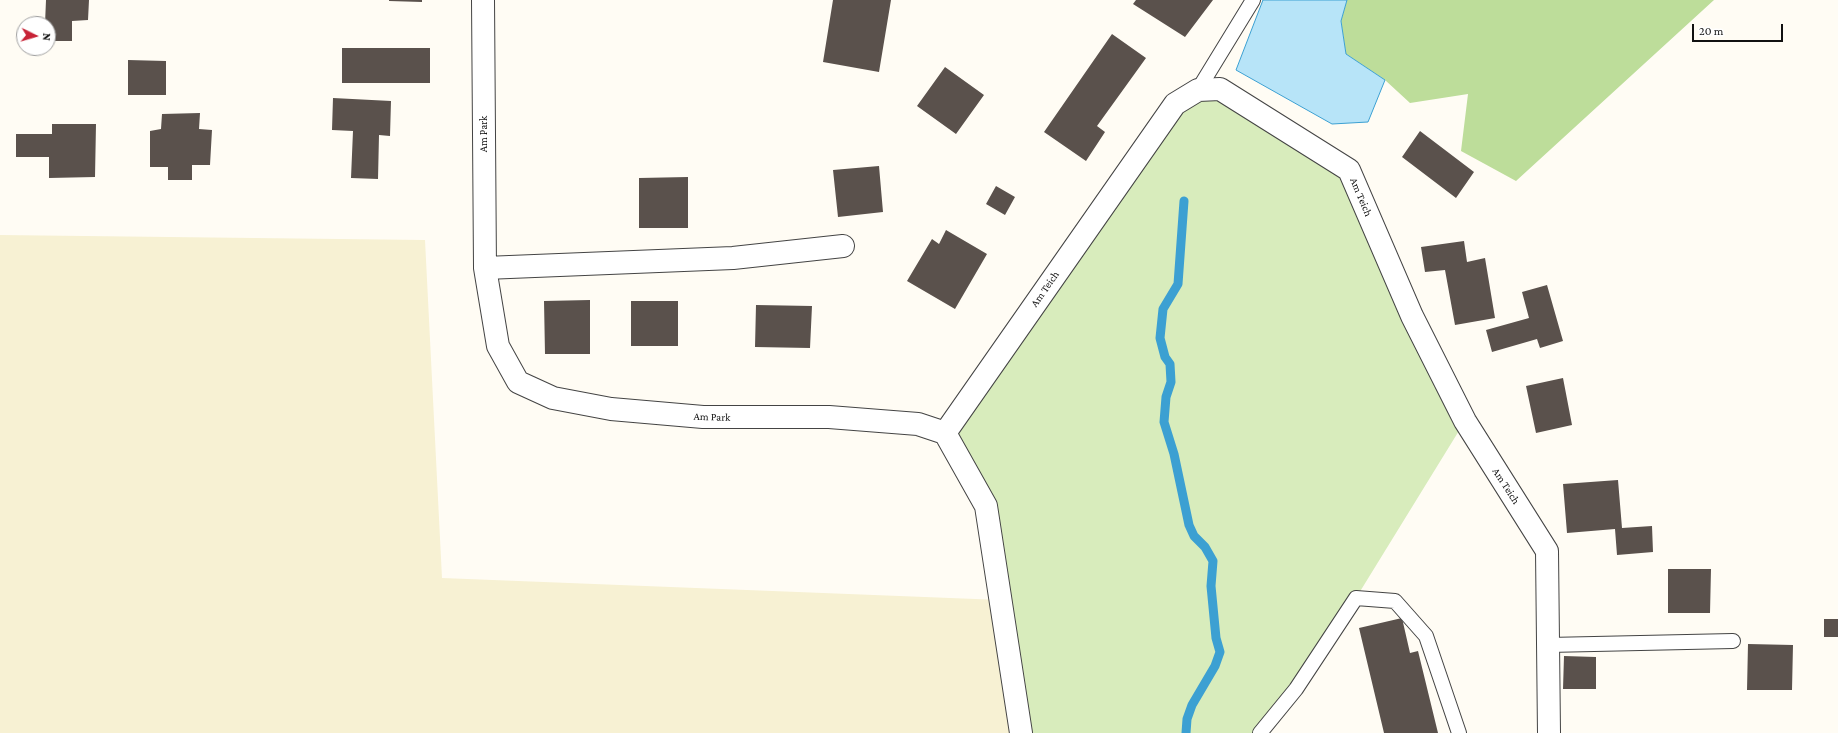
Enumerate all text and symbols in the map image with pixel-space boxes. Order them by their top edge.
north arrow [16,16,56,56]
scale bar [1694,16,1785,42]
text: 20 m [1699,24,1723,38]
text: N [41,33,53,41]
street label: Am Park [477,116,491,152]
street label: Am Teich [1347,176,1375,218]
street label: Am Teich [1028,268,1062,310]
street label: Am Park [693,410,731,424]
street label: Am Teich [1489,465,1523,507]

